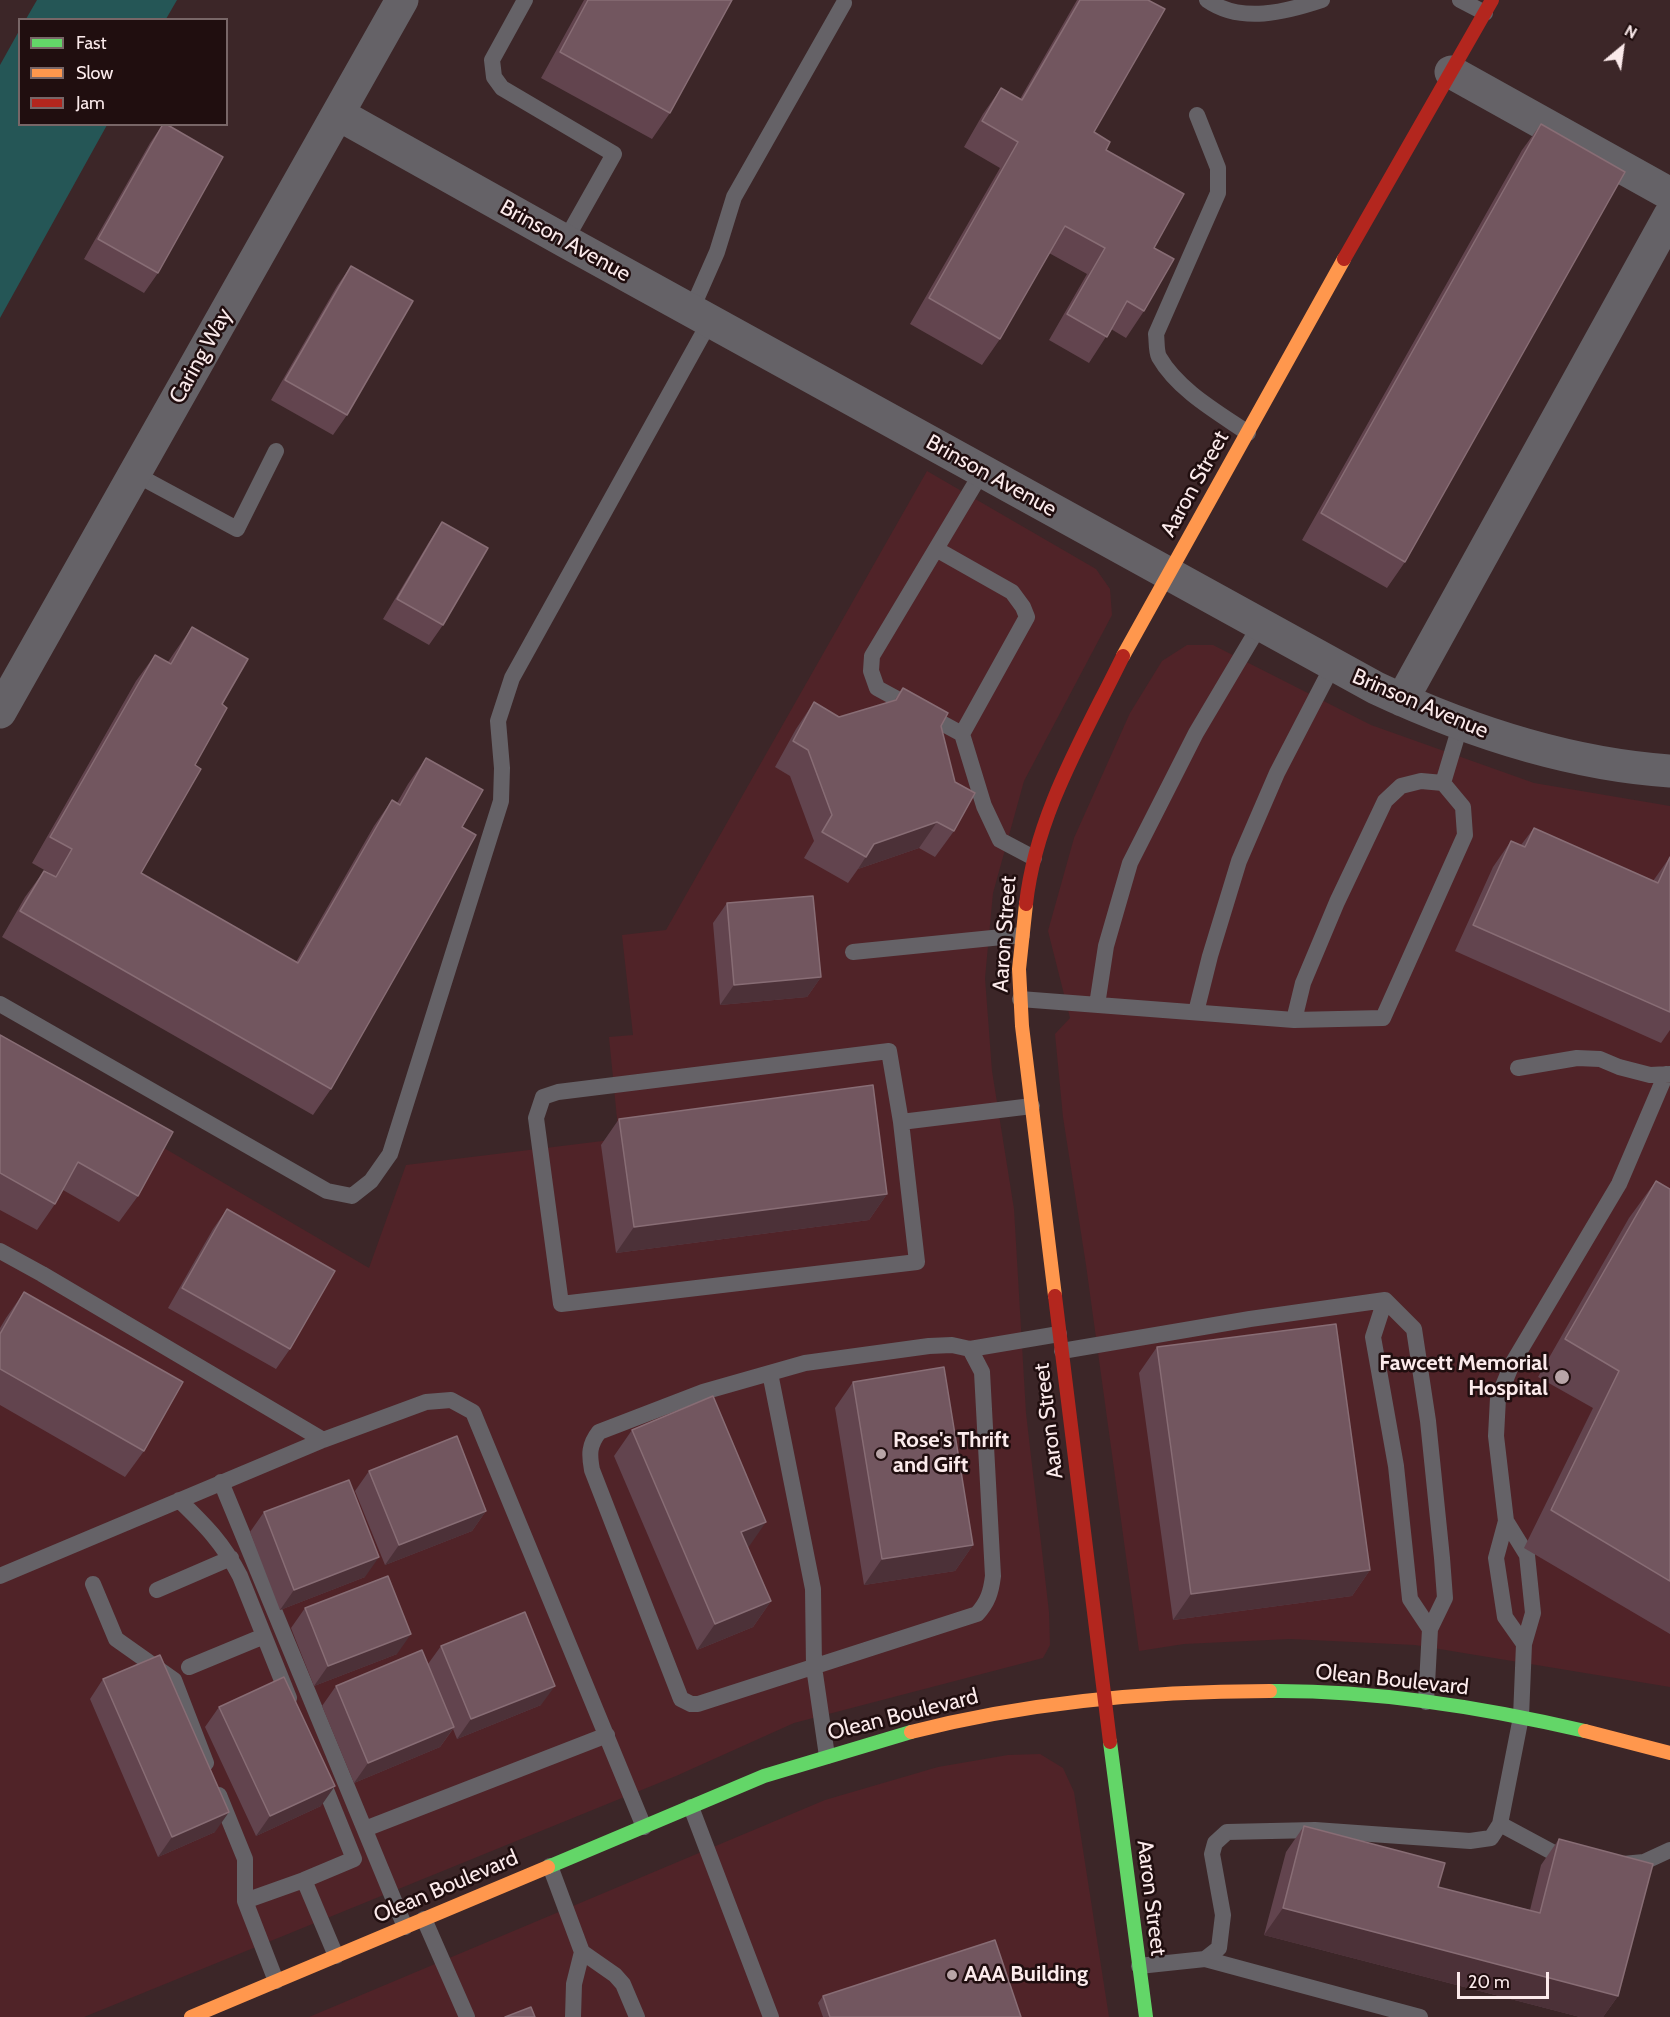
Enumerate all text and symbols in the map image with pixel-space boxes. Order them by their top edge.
legend [18,18,228,126]
north arrow [1592,18,1652,78]
text: N [1621,21,1641,43]
text: Fast [76,32,107,54]
text: Slow [76,62,113,84]
text: Jam [76,92,105,114]
street label: Brinson Avenue [495,194,635,288]
street label: Caring Way [164,304,238,408]
street label: Aaron Street [1155,427,1235,541]
street label: Brinson Avenue [921,429,1061,523]
street label: Brinson Avenue [1348,663,1492,745]
street label: Aaron Street [988,875,1022,993]
place label: Fawcett Memorial Hospital [1379,1351,1548,1402]
street label: Aaron Street [1029,1361,1069,1481]
marker: Fawcett Memorial Hospital [1553,1368,1571,1386]
place label: Rose's Thrift and Gift [893,1428,1009,1480]
marker: Rose's Thrift and Gift [874,1447,888,1461]
street label: Olean Boulevard [1314,1659,1470,1701]
street label: Olean Boulevard [825,1684,981,1746]
street label: Aaron Street [1131,1838,1171,1958]
street label: Olean Boulevard [370,1845,522,1929]
scale bar [1460,1960,1552,1998]
place label: AAA Building [964,1962,1088,1988]
marker: AAA Building [945,1968,959,1982]
text: 20 m [1468,1971,1510,1993]

